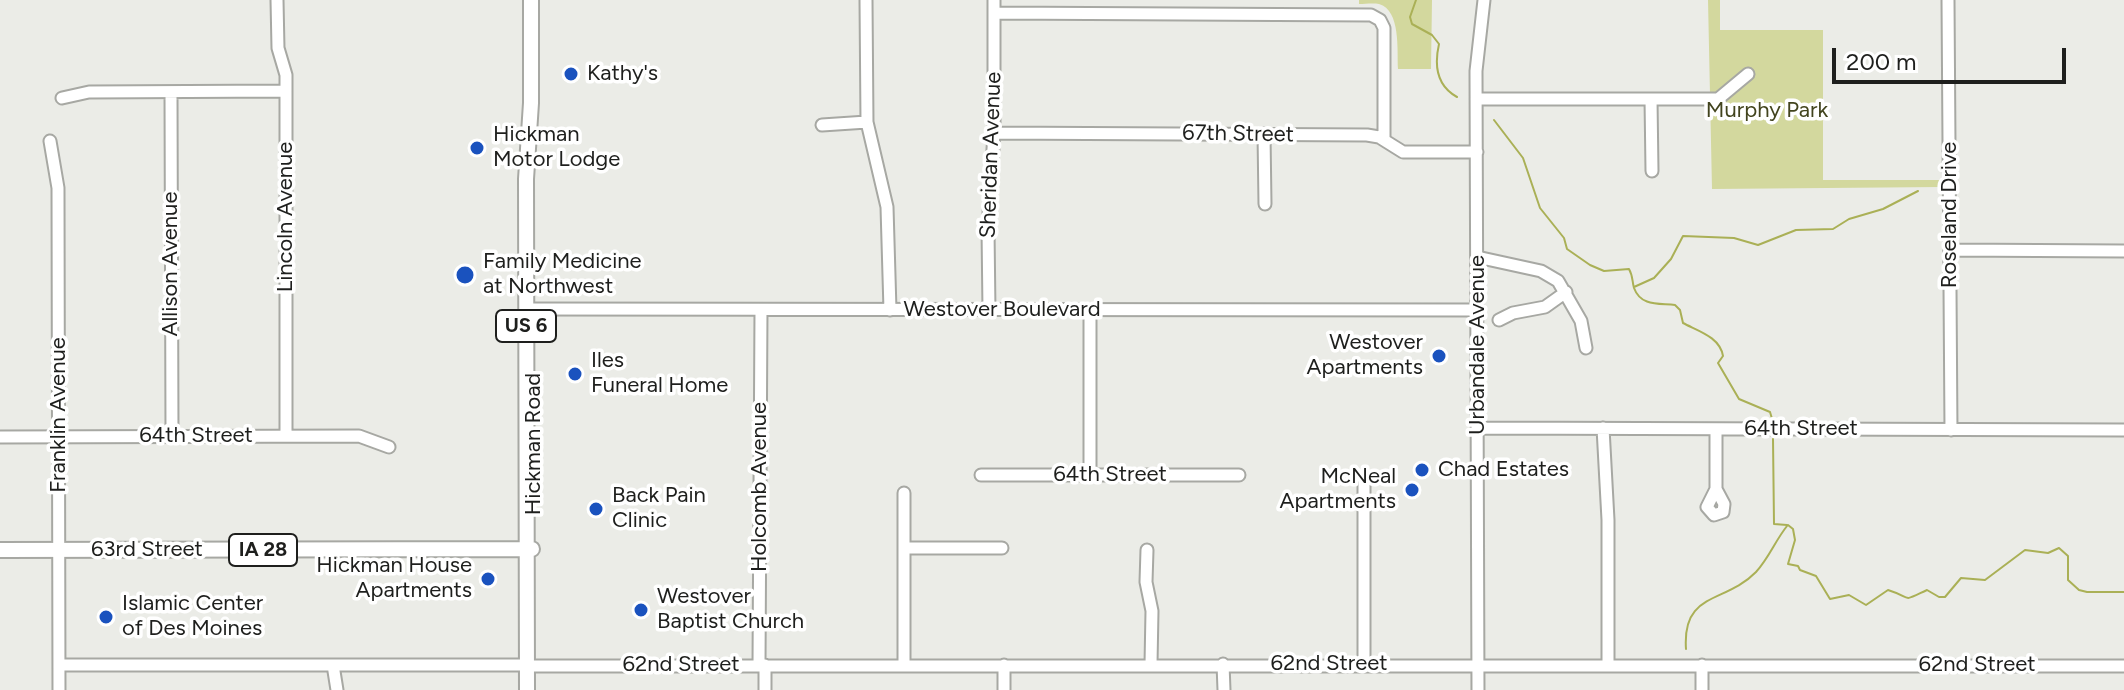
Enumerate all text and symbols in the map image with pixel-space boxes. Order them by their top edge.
scale bar [1836,32,2070,82]
text: 200 m [1846,47,1917,76]
place label: Kathy's [587,61,658,87]
marker: Kathy's [562,65,580,83]
street label: Sheridan Avenue [975,71,1007,239]
park label: Murphy Park [1706,98,1828,124]
street label: 67th Street [1182,120,1294,148]
place label: Hickman Motor Lodge [493,122,620,174]
marker: Hickman Motor Lodge [468,139,486,157]
street label: Lincoln Avenue [273,142,299,292]
street label: Roseland Drive [1937,142,1963,288]
street label: Allison Avenue [158,192,184,336]
place label: Family Medicine at Northwest [483,249,642,300]
street label: Urbandale Avenue [1465,255,1491,435]
marker: Family Medicine at Northwest [454,264,476,286]
street label: Westover Boulevard [903,297,1101,323]
road number: US 6 [496,310,556,342]
place label: Westover Apartments [1307,330,1423,382]
street label: Franklin Avenue [46,337,72,493]
marker: Westover Apartments [1430,347,1448,365]
place label: Iles Funeral Home [591,348,728,400]
marker: Iles Funeral Home [566,365,584,383]
street label: Hickman Road [521,373,547,515]
street label: Holcomb Avenue [747,402,773,572]
street label: 64th Street [1744,416,1858,442]
street label: 64th Street [139,423,253,449]
place label: Chad Estates [1438,457,1569,483]
marker: Chad Estates [1413,461,1431,479]
street label: 64th Street [1053,462,1167,488]
place label: McNeal Apartments [1280,464,1396,516]
marker: McNeal Apartments [1403,481,1421,499]
place label: Back Pain Clinic [612,483,706,534]
marker: Back Pain Clinic [587,500,605,518]
road number: IA 28 [229,534,297,566]
street label: 63rd Street [91,537,203,563]
place label: Hickman House Apartments [316,553,472,604]
marker: Hickman House Apartments [479,570,497,588]
place label: Westover Baptist Church [657,584,804,636]
place label: Islamic Center of Des Moines [122,591,263,642]
marker: Westover Baptist Church [632,601,650,619]
marker: Islamic Center of Des Moines [97,608,115,626]
street label: 62nd Street [1271,651,1387,677]
street label: 62nd Street [623,652,739,678]
street label: 62nd Street [1919,652,2035,678]

